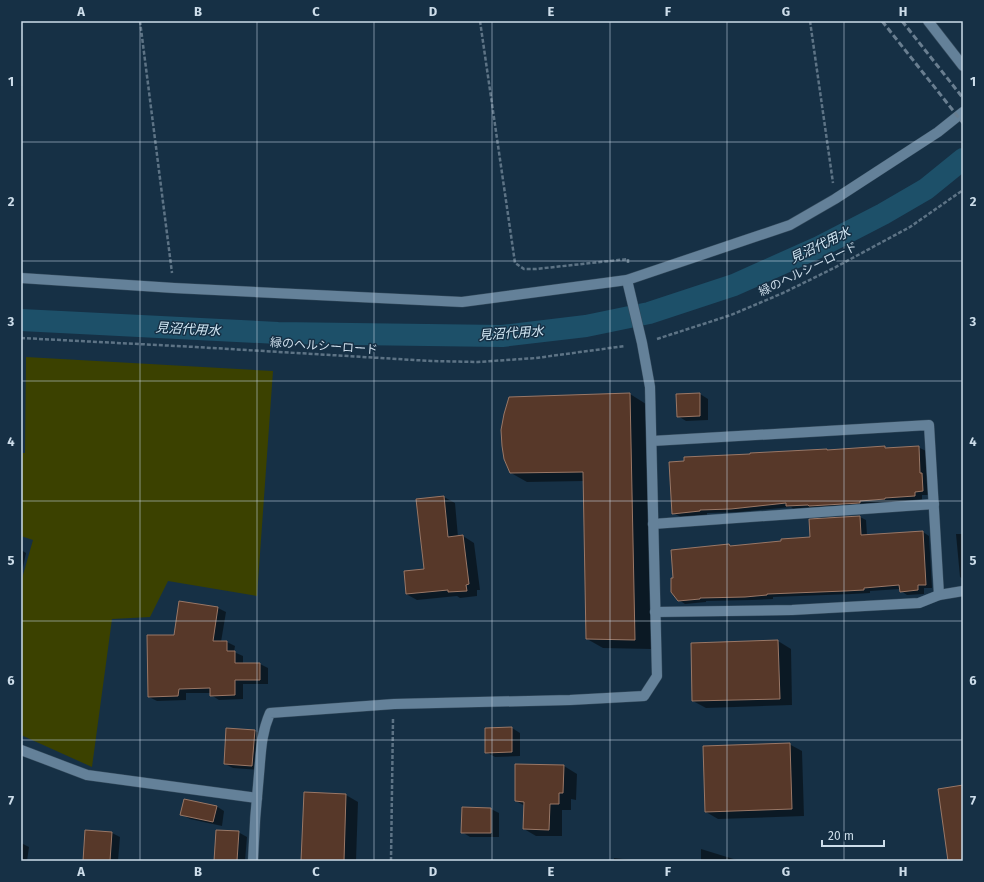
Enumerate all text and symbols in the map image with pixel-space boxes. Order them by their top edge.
text: A [76,4,85,19]
text: B [194,4,202,19]
text: C [312,4,320,19]
text: D [429,4,438,19]
text: E [548,4,555,19]
text: F [665,4,672,19]
text: G [782,4,790,19]
text: H [899,4,907,19]
text: 1 [8,74,14,89]
text: 1 [970,74,976,89]
text: 2 [8,194,15,209]
text: 2 [970,194,977,209]
water label: 見沼代用水 [787,223,854,266]
street label: 緑のヘルシーロード [756,239,860,299]
text: 3 [7,314,15,329]
text: 3 [969,314,977,329]
water label: 見沼代用水 [155,320,223,338]
water label: 見沼代用水 [478,323,546,343]
street label: 緑のヘルシーロード [270,335,378,357]
text: 4 [7,434,15,449]
text: 4 [969,434,977,449]
text: 5 [8,553,15,568]
text: 5 [970,553,977,568]
text: 6 [7,673,15,688]
text: 6 [969,673,977,688]
text: 7 [8,793,14,808]
text: 7 [970,793,976,808]
scale bar [822,822,884,848]
text: 20 m [828,829,854,843]
text: A [76,864,85,879]
text: B [194,864,202,879]
text: C [312,864,320,879]
text: D [429,864,438,879]
text: E [548,864,555,879]
text: F [665,864,672,879]
text: G [782,864,790,879]
text: H [899,864,907,879]

